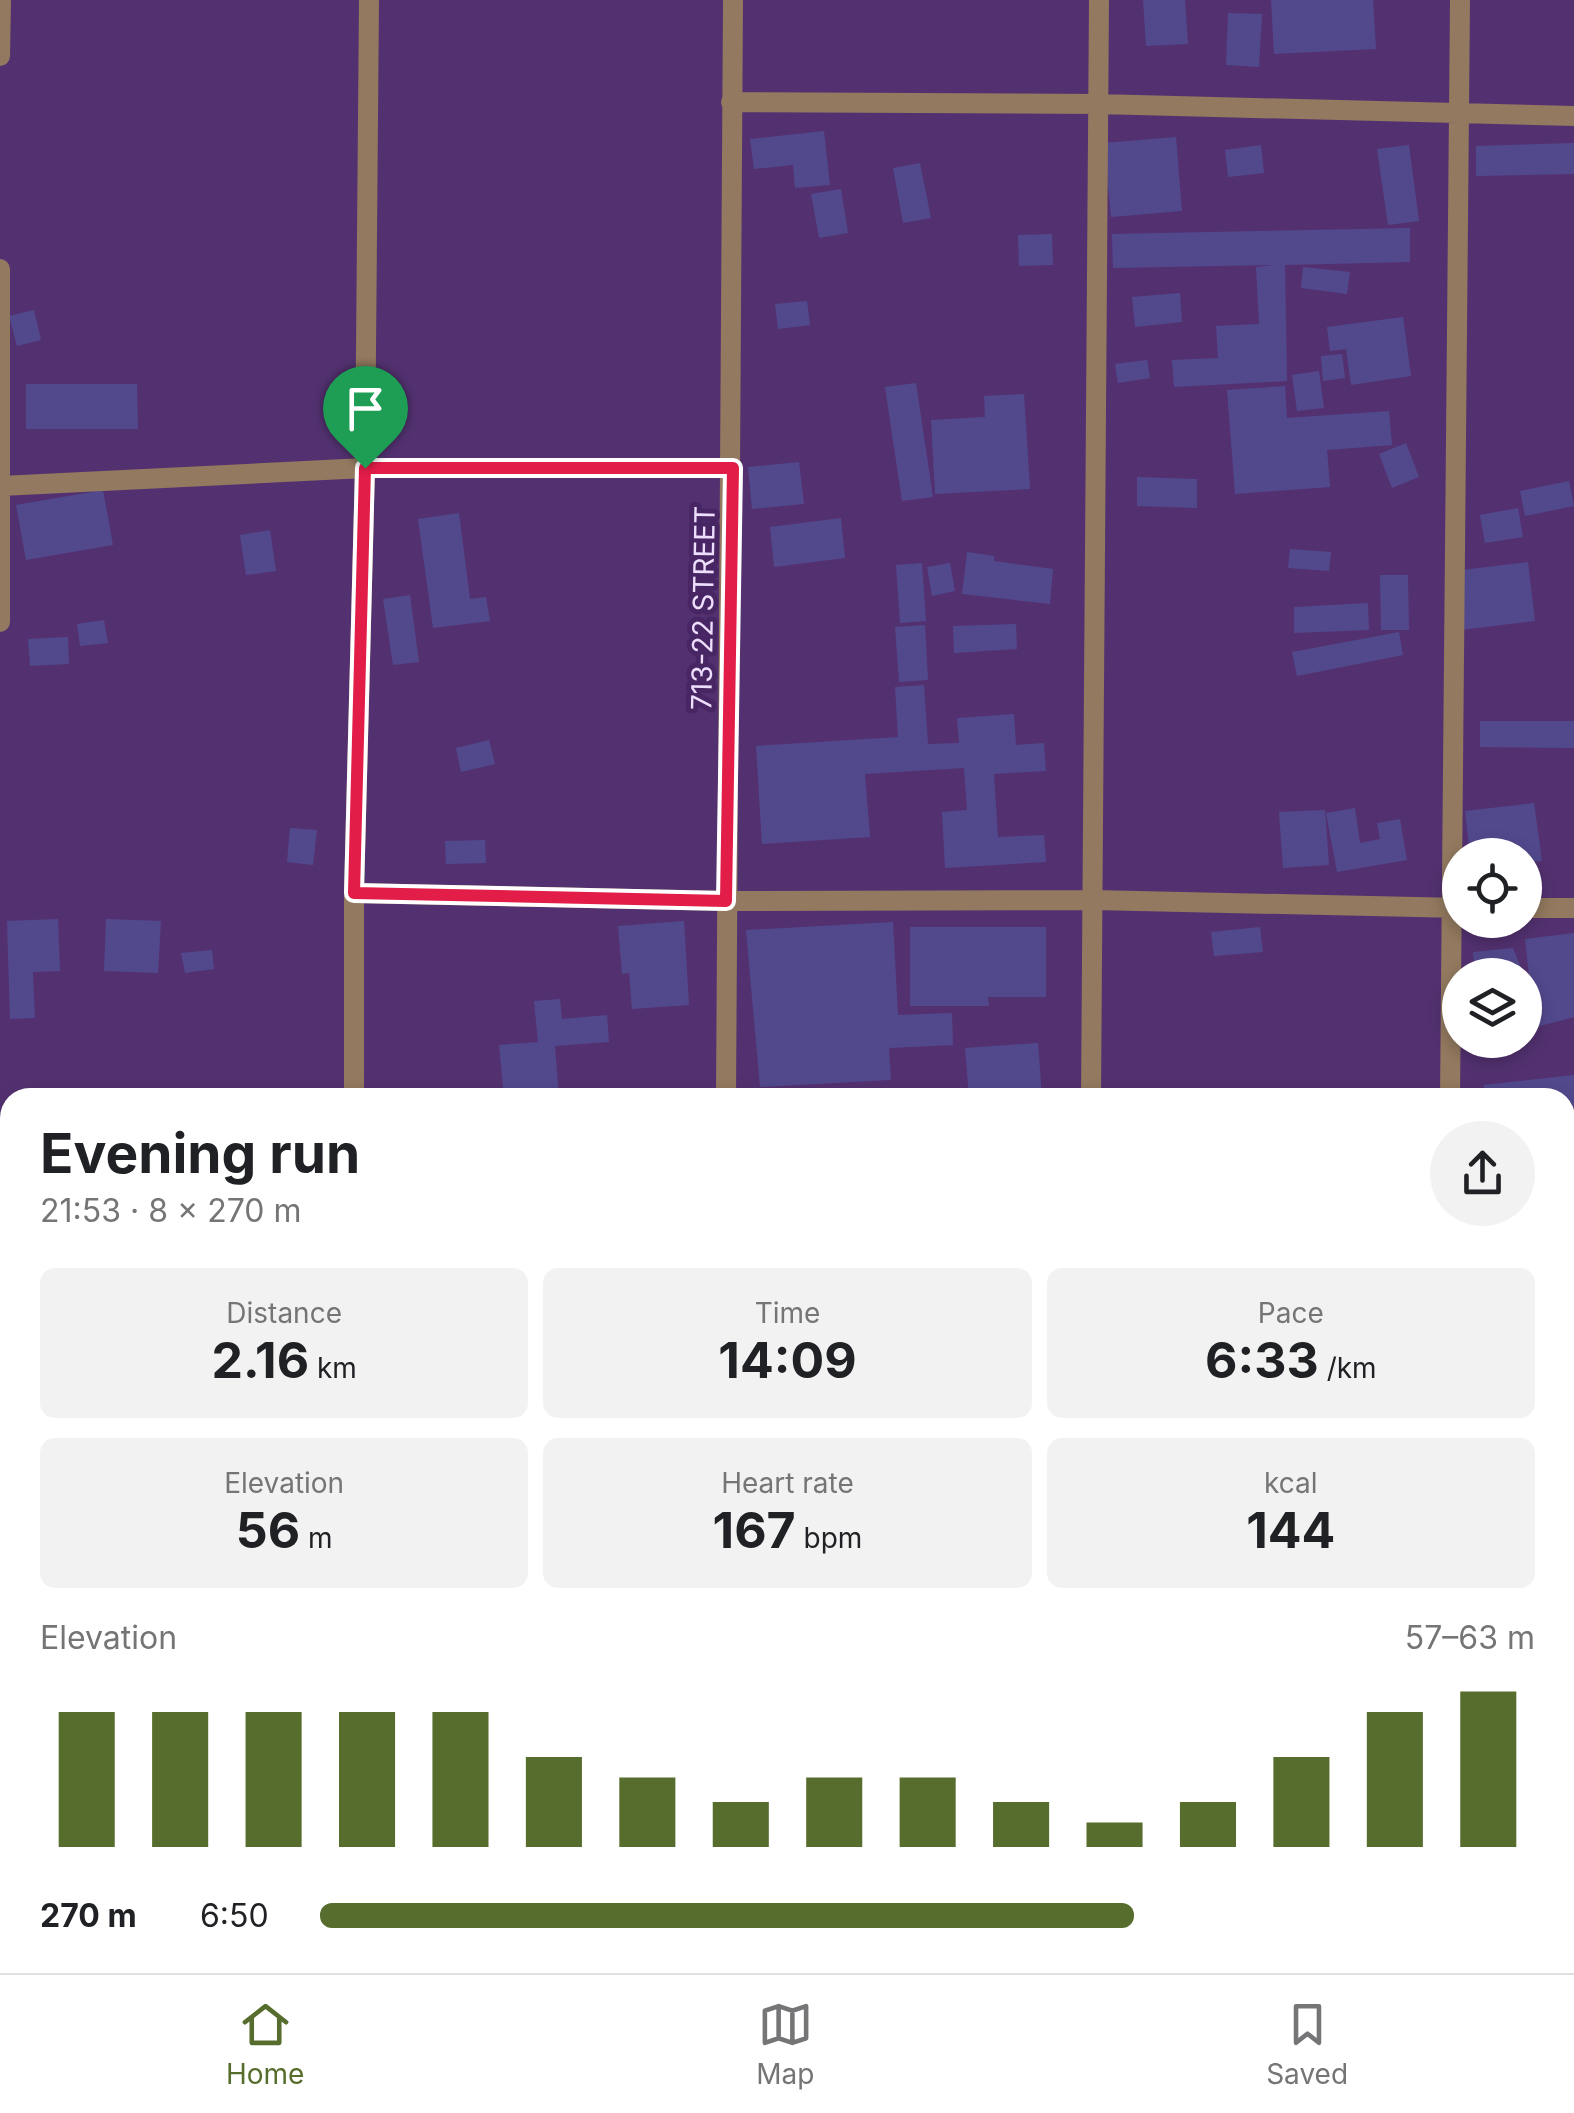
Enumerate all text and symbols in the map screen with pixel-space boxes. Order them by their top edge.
pin [323,366,408,469]
icon: arrive [338,381,393,436]
street label: 713-22 STREET [684,506,722,710]
map controls [1442,838,1542,1058]
button: locate [1442,838,1542,938]
button: layers [1442,958,1542,1058]
text: Evening run [40,1120,360,1186]
button: share [1430,1121,1535,1226]
text: 21:53 · 8 × 270 m [40,1191,302,1230]
text: Distance [226,1296,342,1330]
text: Time [755,1296,820,1330]
text: Pace [1258,1296,1324,1330]
text: 2.16 [211,1330,309,1390]
text: 14:09 [718,1330,857,1390]
text: 6:33 [1205,1330,1319,1390]
text: km [309,1351,357,1385]
text: /km [1319,1351,1377,1385]
text: Elevation [224,1466,344,1500]
text: Heart rate [721,1466,854,1500]
text: kcal [1264,1466,1318,1500]
text: 56 [236,1500,300,1560]
text: 167 [713,1500,796,1560]
text: 144 [1246,1500,1335,1560]
text: m [300,1521,333,1555]
text: bpm [796,1521,862,1555]
text: Elevation [40,1618,177,1657]
text: 57–63 m [1405,1618,1535,1657]
text: 270 m [40,1896,137,1935]
text: 6:50 [200,1896,269,1935]
tab: Home [226,1997,304,2091]
tab: Map [756,1997,814,2091]
tab: Saved [1266,1997,1348,2091]

